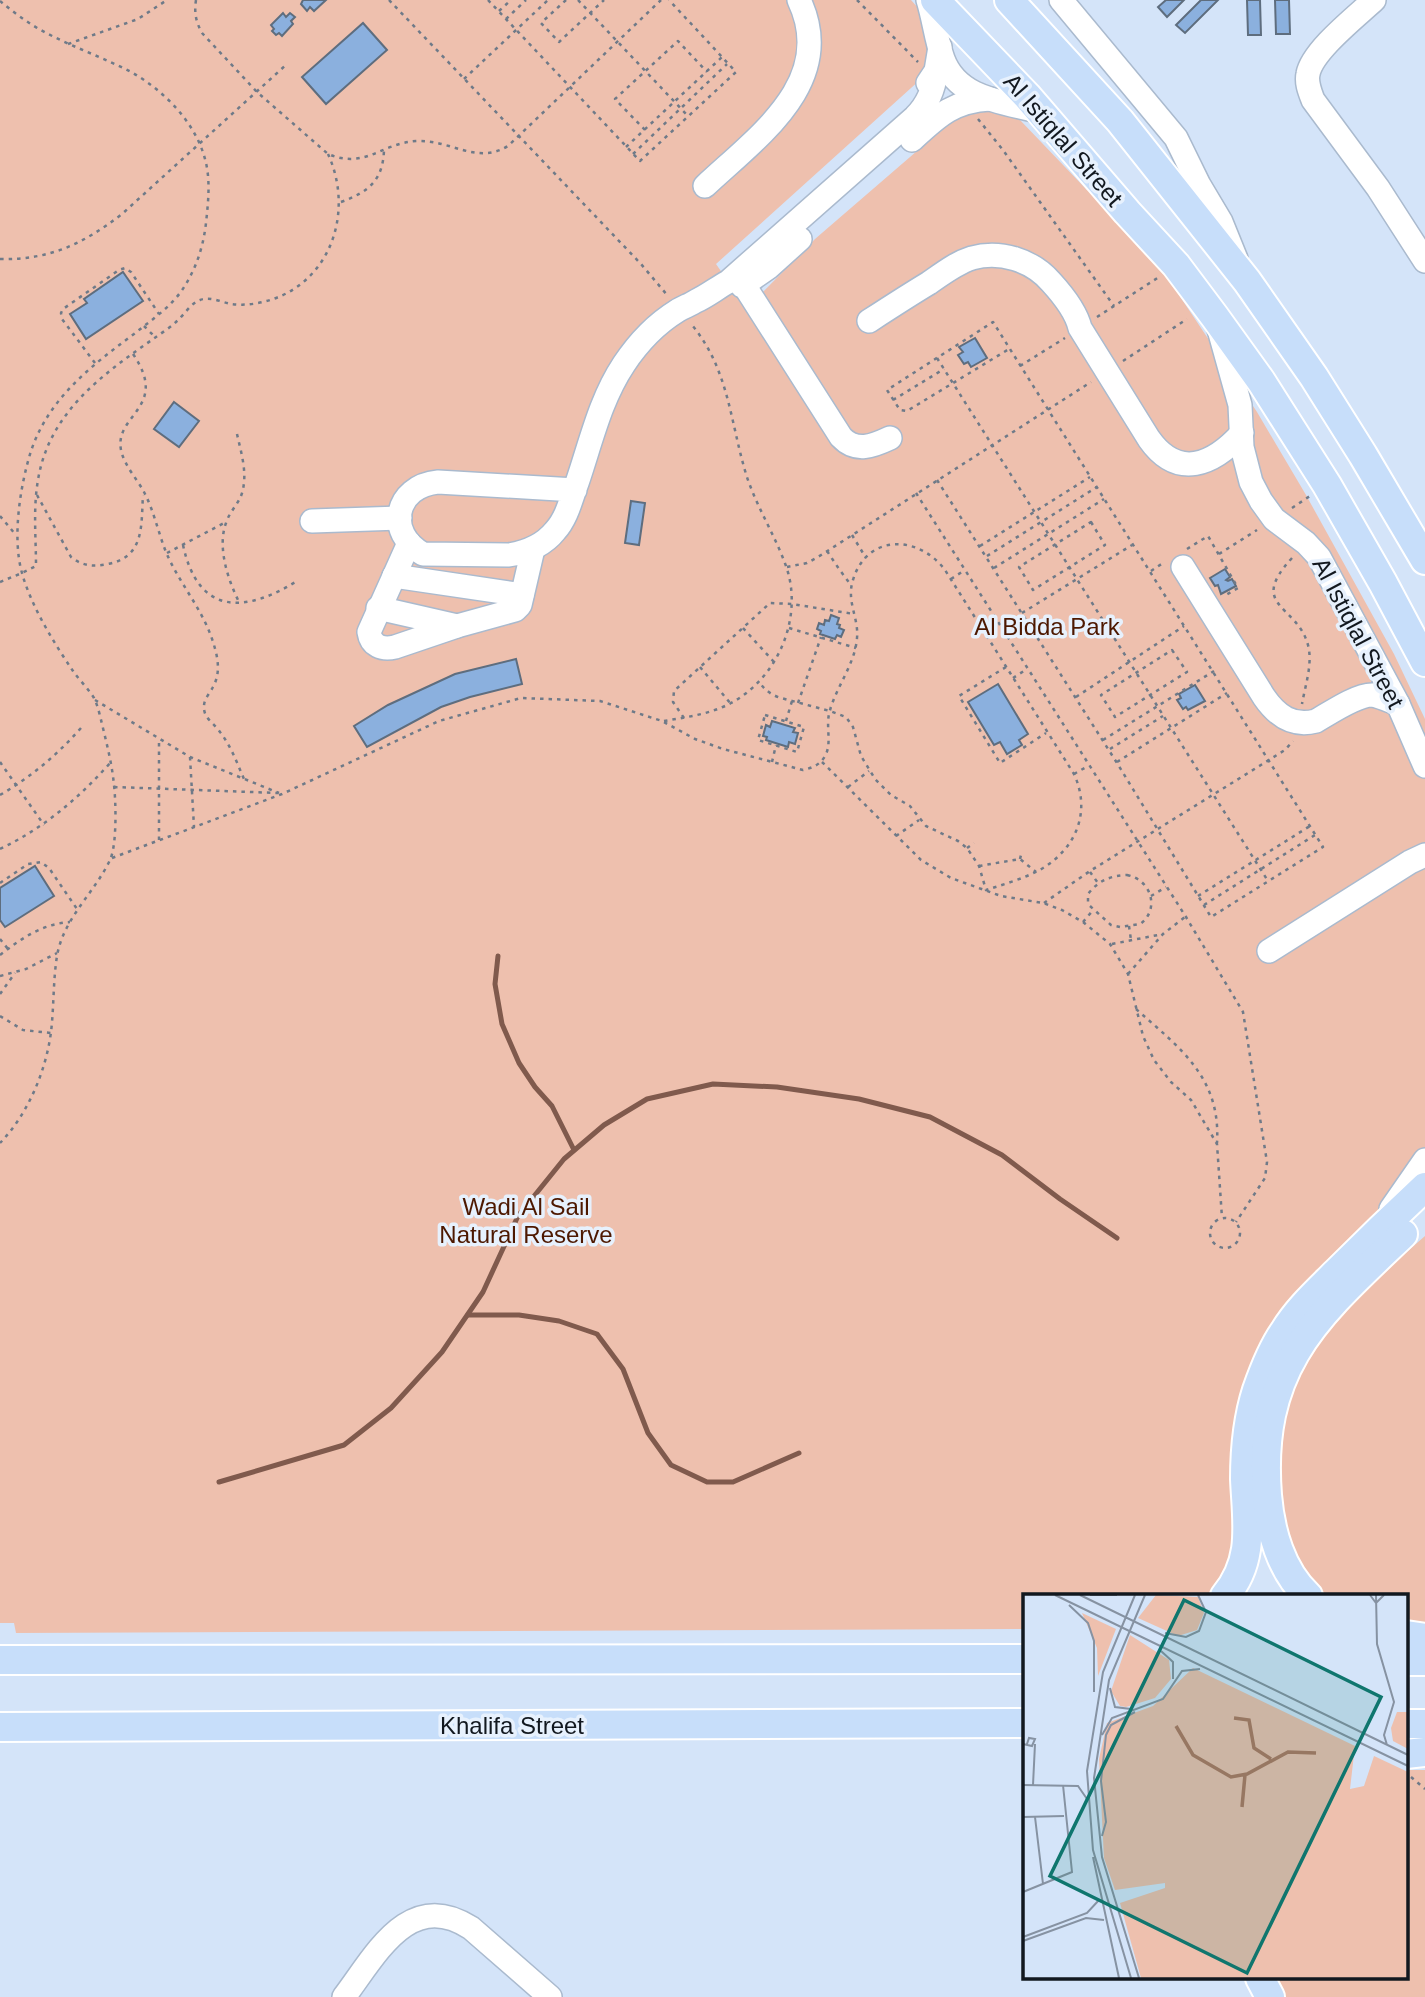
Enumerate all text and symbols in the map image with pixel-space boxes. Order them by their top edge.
street label: Al Istiqlal Street [998,68,1128,212]
street label: Al Istiqlal Street [1307,553,1410,713]
park label: Al Bidda Park [974,613,1121,640]
park label: Wadi Al Sail Natural Reserve [439,1193,613,1248]
inset map [1023,1594,1408,1980]
street label: Khalifa Street [440,1712,584,1739]

